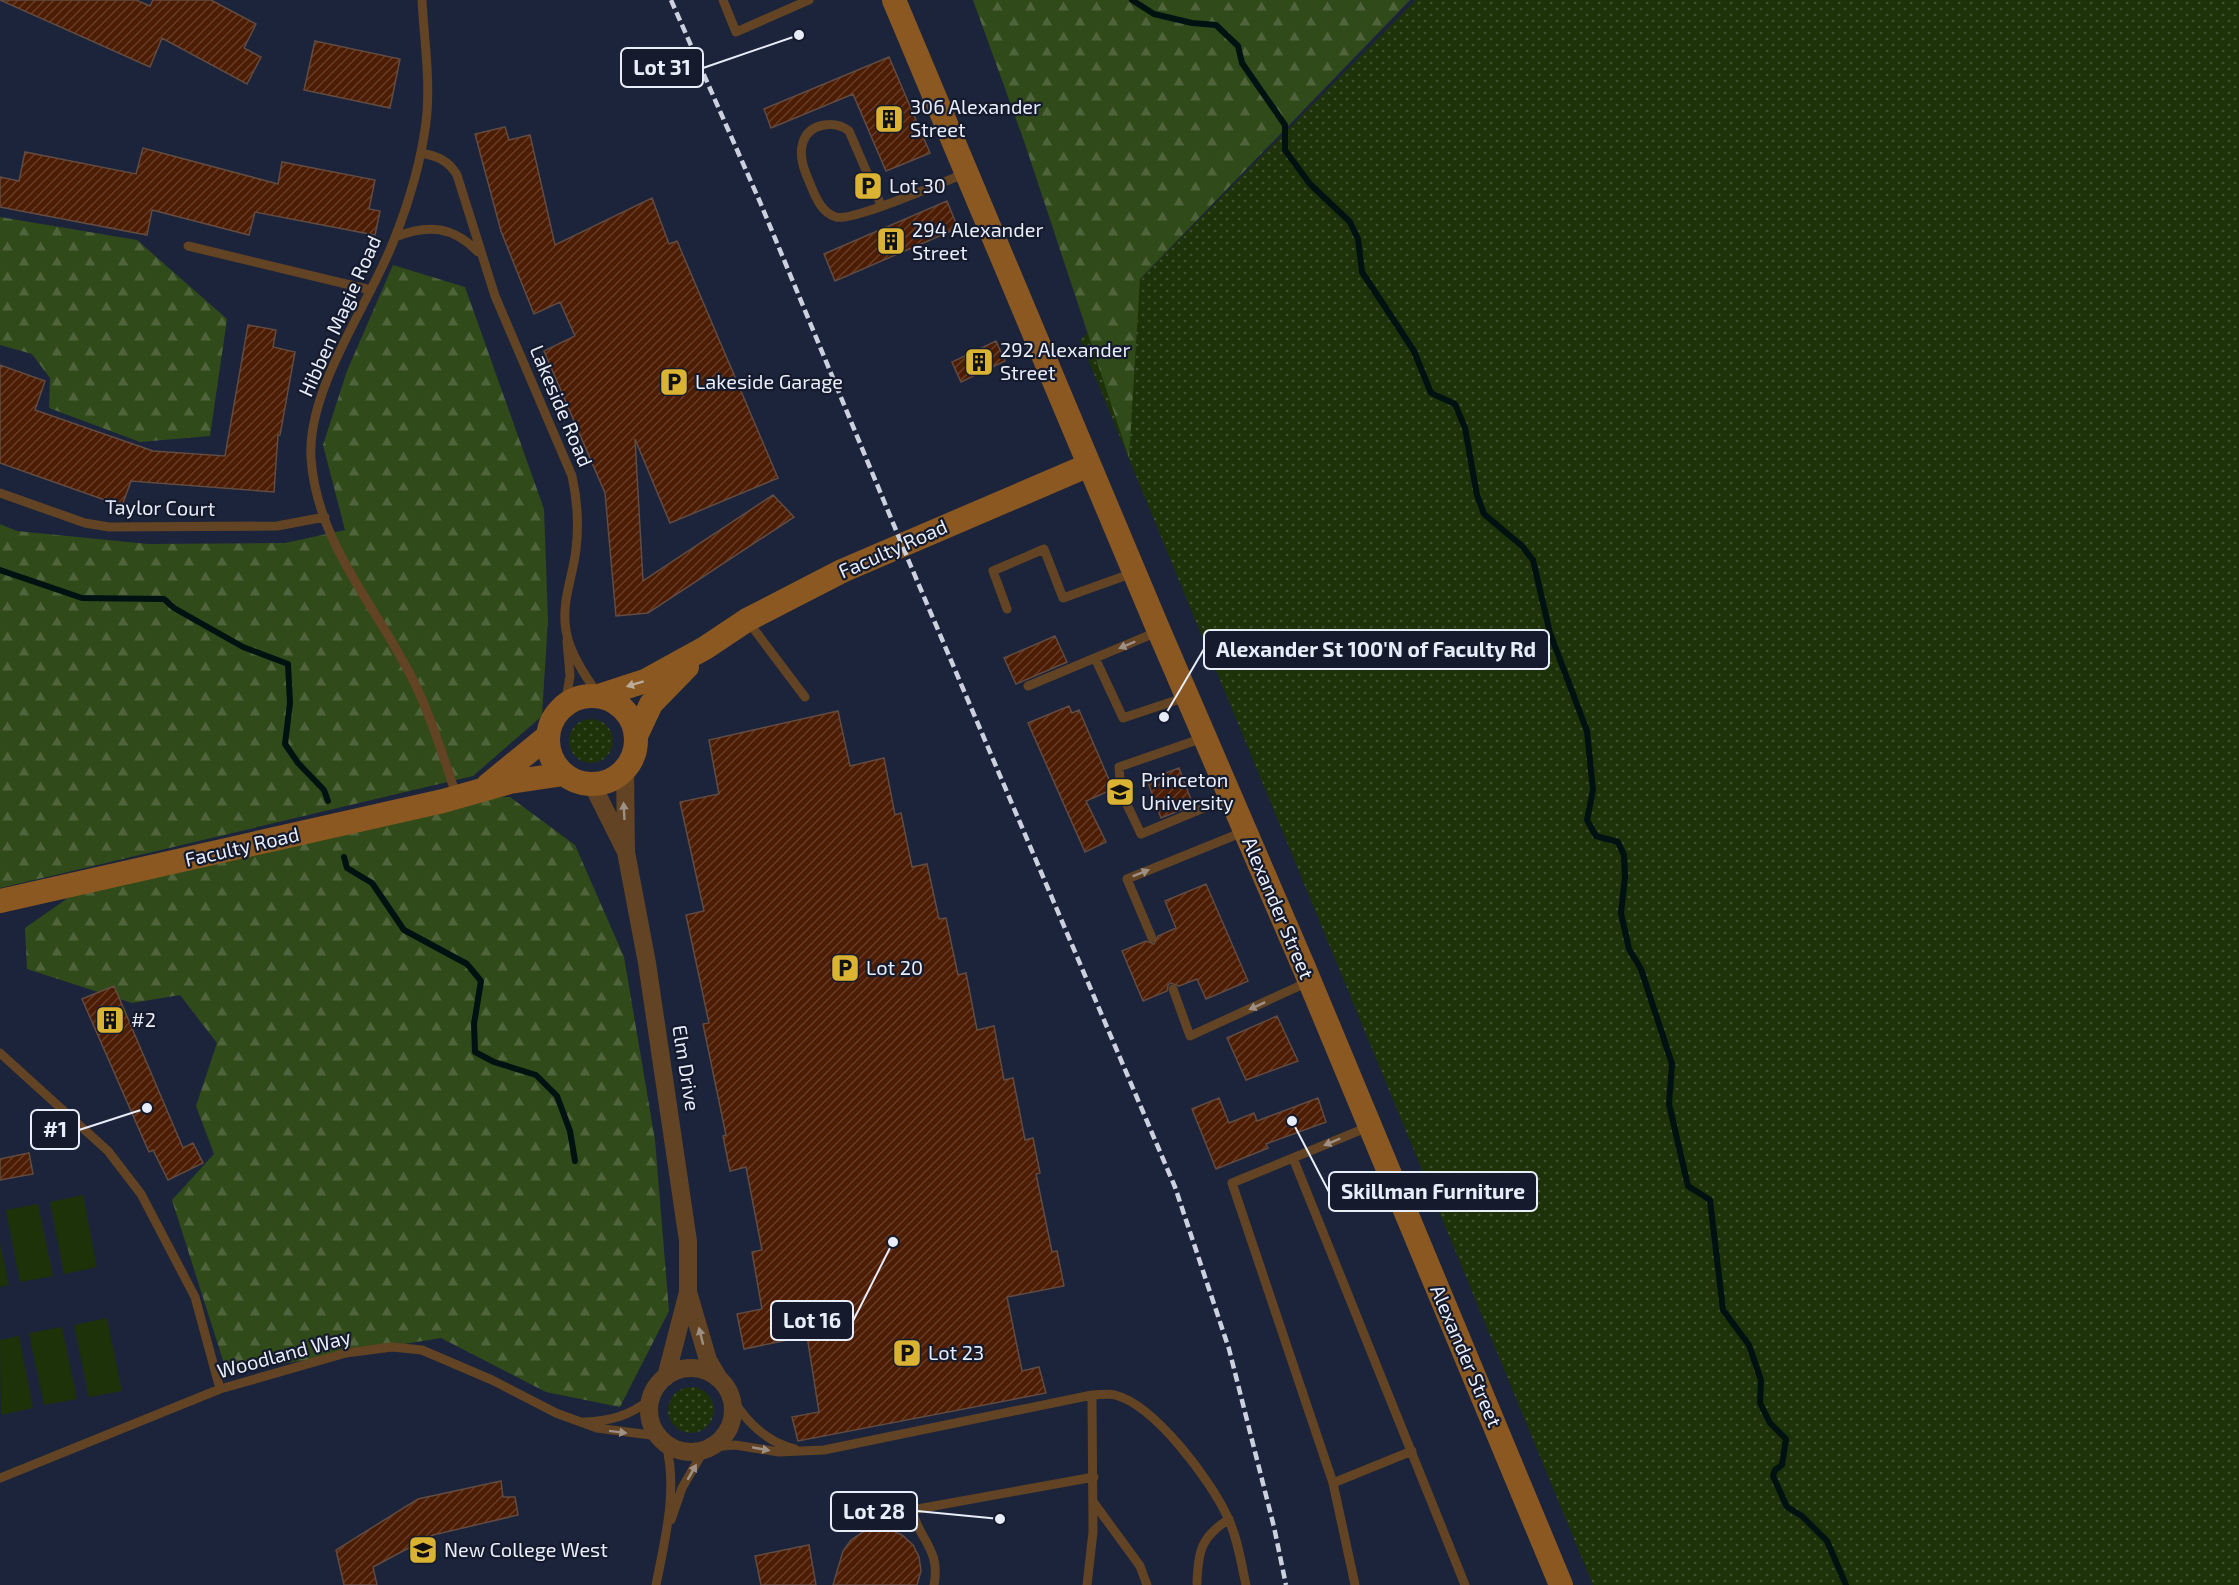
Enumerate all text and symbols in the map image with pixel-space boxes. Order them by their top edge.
callout: Lot 31 [621,48,703,87]
text: Lot 31 [633,54,691,79]
place label: 306 Alexander Street [910,94,1041,141]
building icon: 306 Alexander Street [873,103,905,135]
parking icon: Lot 30 [852,170,884,202]
place label: Lot 30 [889,173,946,197]
place label: 294 Alexander Street [912,217,1043,264]
building icon: 294 Alexander Street [875,225,907,257]
street label: Hibben Magie Road [293,231,385,400]
place label: 292 Alexander Street [1000,337,1130,384]
street label: Lakeside Road [526,341,598,470]
building icon: 292 Alexander Street [963,346,995,378]
parking icon: Lakeside Garage [658,366,690,398]
place label: Lakeside Garage [695,369,843,393]
street label: Taylor Court [105,494,216,520]
street label: Faculty Road [834,513,951,583]
callout: Alexander St 100'N of Faculty Rd [1204,630,1549,669]
text: Alexander St 100'N of Faculty Rd [1216,636,1536,662]
one-way arrow [1118,640,1135,649]
one-way arrow [626,680,644,689]
place label: Princeton University [1141,767,1234,814]
school or university icon: Princeton University [1104,776,1136,808]
one-way arrow [620,801,629,820]
street label: Faculty Road [182,821,301,871]
street label: Alexander Street [1238,833,1320,983]
one-way arrow [1132,868,1150,877]
parking icon: Lot 20 [829,952,861,984]
place label: Lot 20 [866,955,923,979]
one-way arrow [1248,1001,1265,1010]
building icon: #2 [94,1004,126,1036]
place label: #2 [131,1007,156,1031]
street label: Elm Drive [668,1023,706,1112]
callout: #1 [31,1110,79,1149]
text: #1 [43,1116,67,1141]
one-way arrow [1322,1137,1340,1147]
callout: Skillman Furniture [1329,1172,1537,1211]
text: Skillman Furniture [1341,1178,1525,1203]
street label: Alexander Street [1426,1281,1508,1431]
callout: Lot 16 [771,1301,853,1340]
text: Lot 16 [783,1307,841,1332]
street label: Woodland Way [214,1324,354,1382]
one-way arrow [695,1327,705,1345]
parking icon: Lot 23 [891,1337,923,1369]
place label: Lot 23 [928,1340,984,1364]
one-way arrow [608,1427,627,1437]
one-way arrow [751,1445,770,1454]
one-way arrow [686,1464,697,1480]
callout: Lot 28 [831,1492,917,1531]
text: Lot 28 [843,1498,905,1523]
school or university icon: New College West [407,1534,439,1566]
place label: New College West [444,1537,608,1561]

